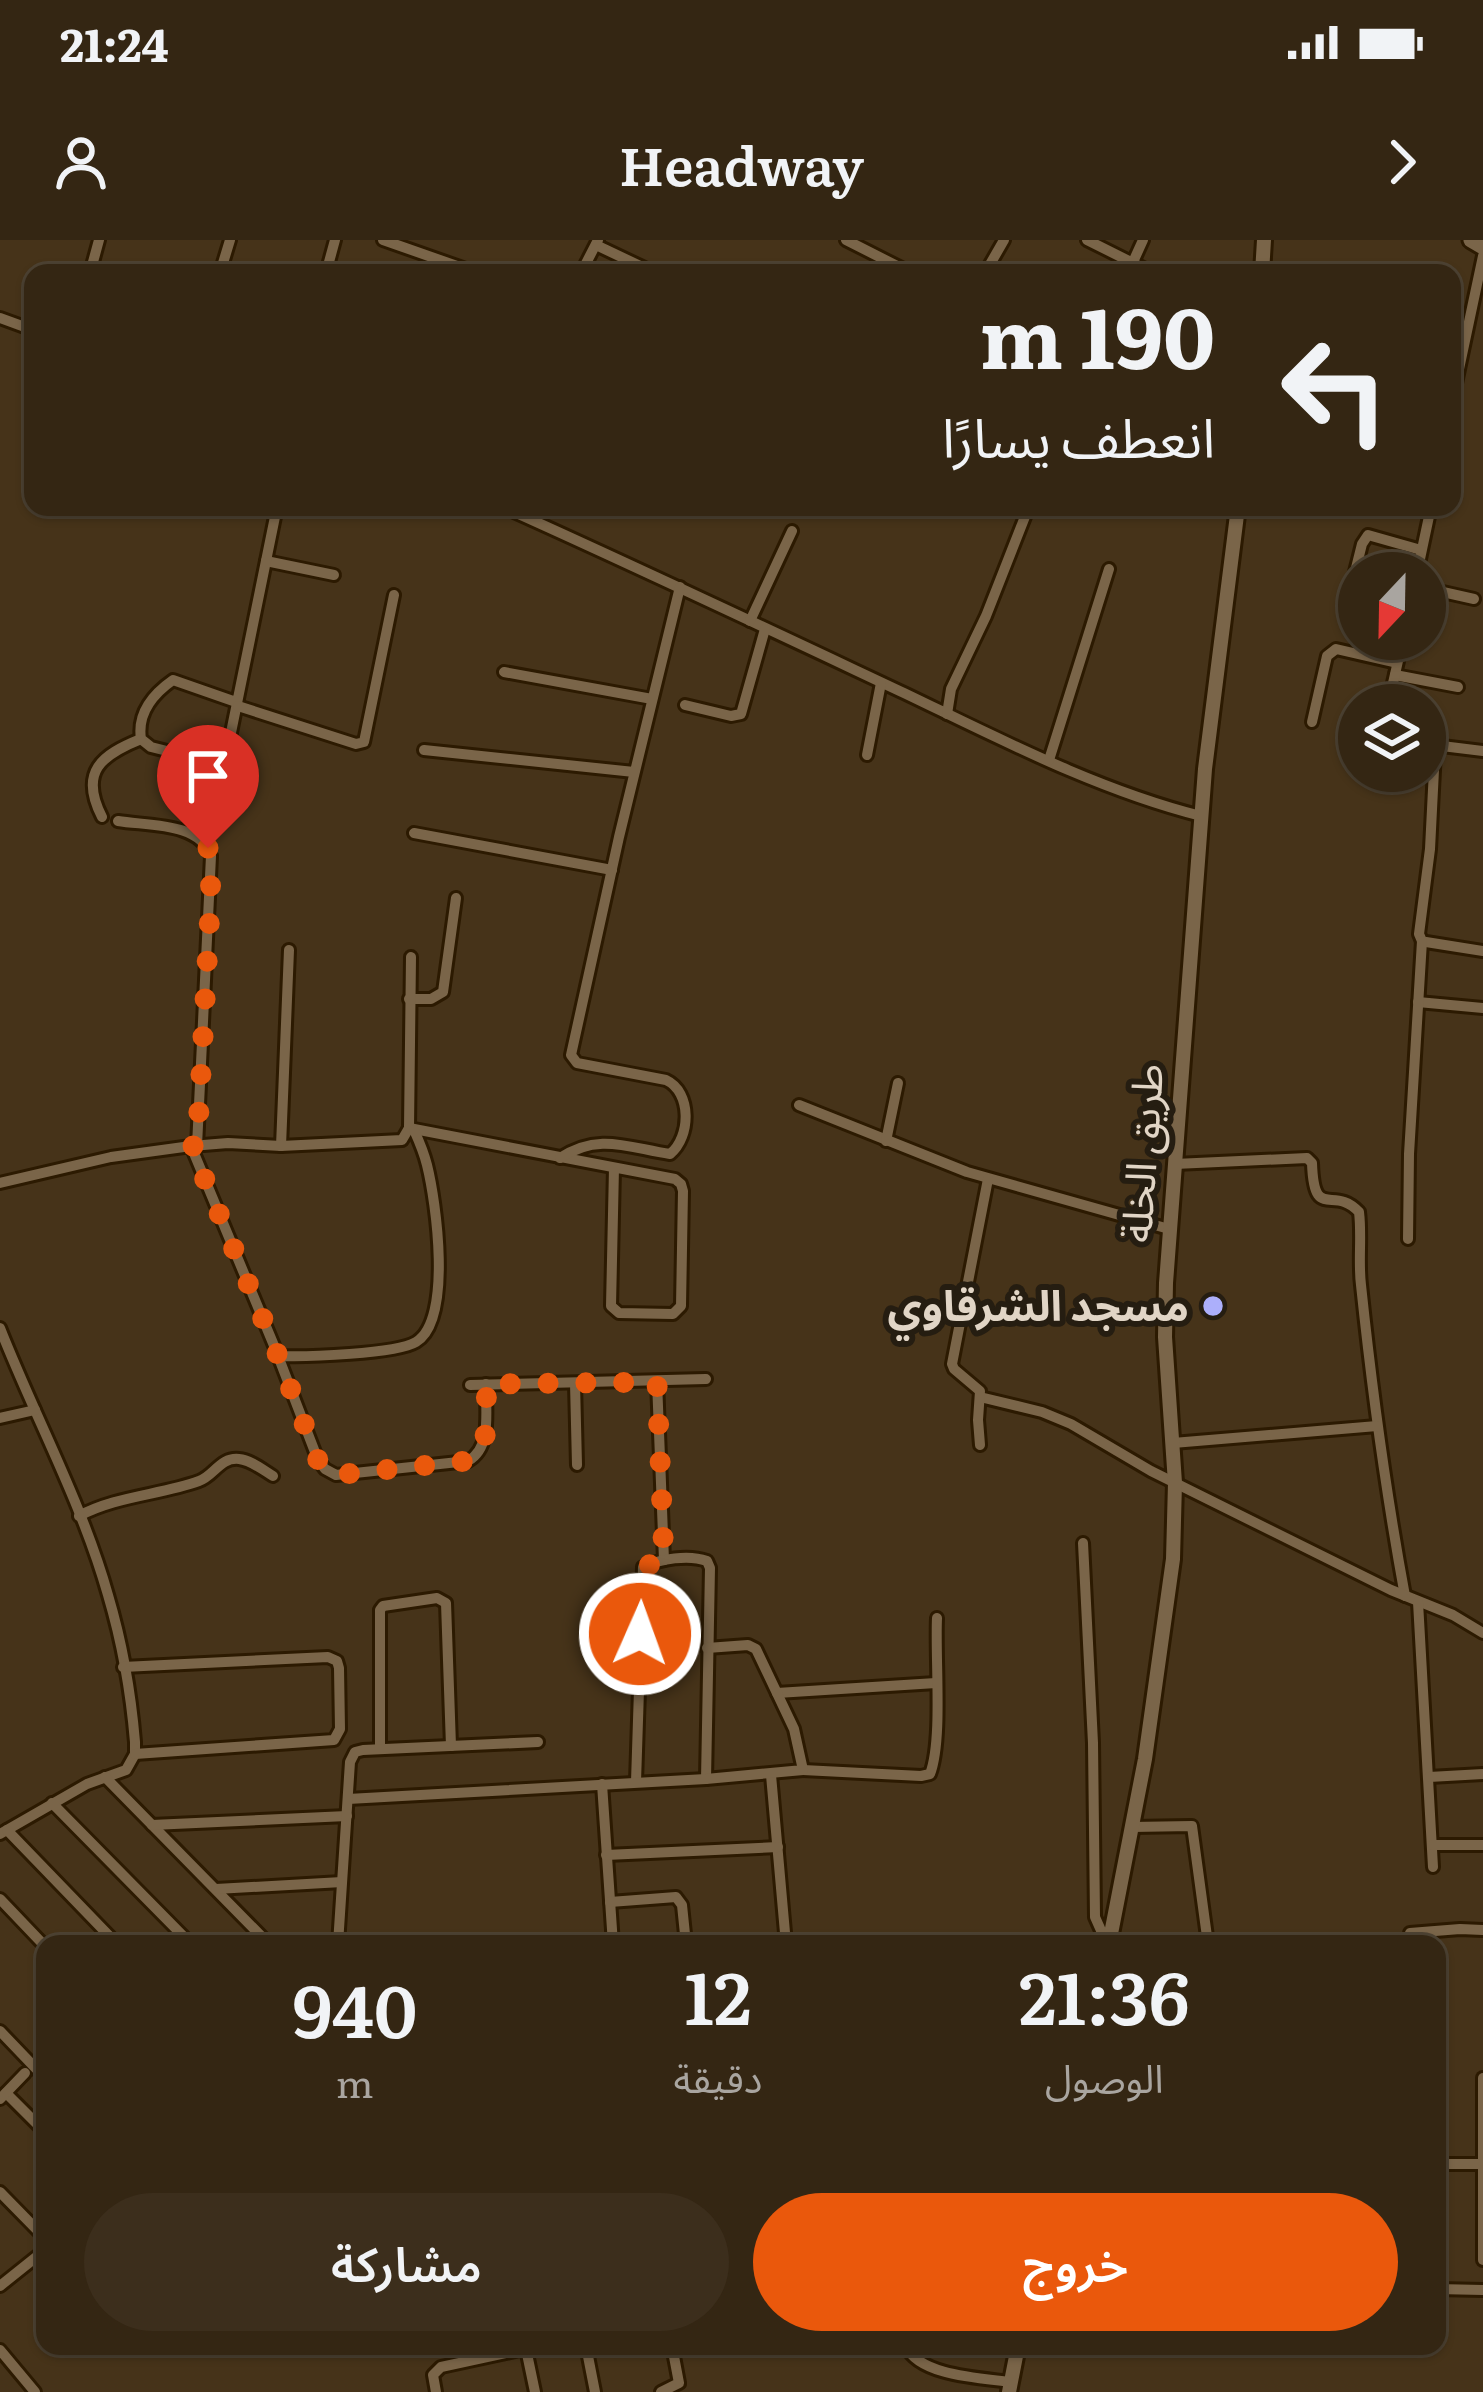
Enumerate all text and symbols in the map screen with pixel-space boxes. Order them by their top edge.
text: 21:24 [60,9,169,76]
text: Headway [619,122,864,203]
icon: person [48,129,114,195]
icon: forward [1369,129,1435,195]
text: 190 m [980,270,1215,395]
icon: left [1257,312,1413,468]
text: انعطف يسارًا [942,394,1215,475]
north arrow [1338,552,1446,660]
map controls [1338,552,1446,792]
button: layers [1338,684,1446,792]
pin [157,725,259,848]
icon: arrive [175,743,241,809]
street label: طريق الخلة [1102,1061,1176,1244]
place label: مسجد الشرقاوي [888,1272,1189,1341]
marker: مسجد الشرقاوي [1200,1293,1226,1319]
position arrow [577,1571,703,1697]
text: 12 [684,1940,752,2047]
text: 21:36 [1019,1940,1190,2047]
text: 940 [292,1953,417,2060]
text: دقيقة [674,2047,762,2105]
text: الوصول [1045,2047,1163,2105]
text: m [336,2052,374,2110]
button: مشاركة [84,2193,729,2331]
button: خروج [753,2193,1398,2331]

